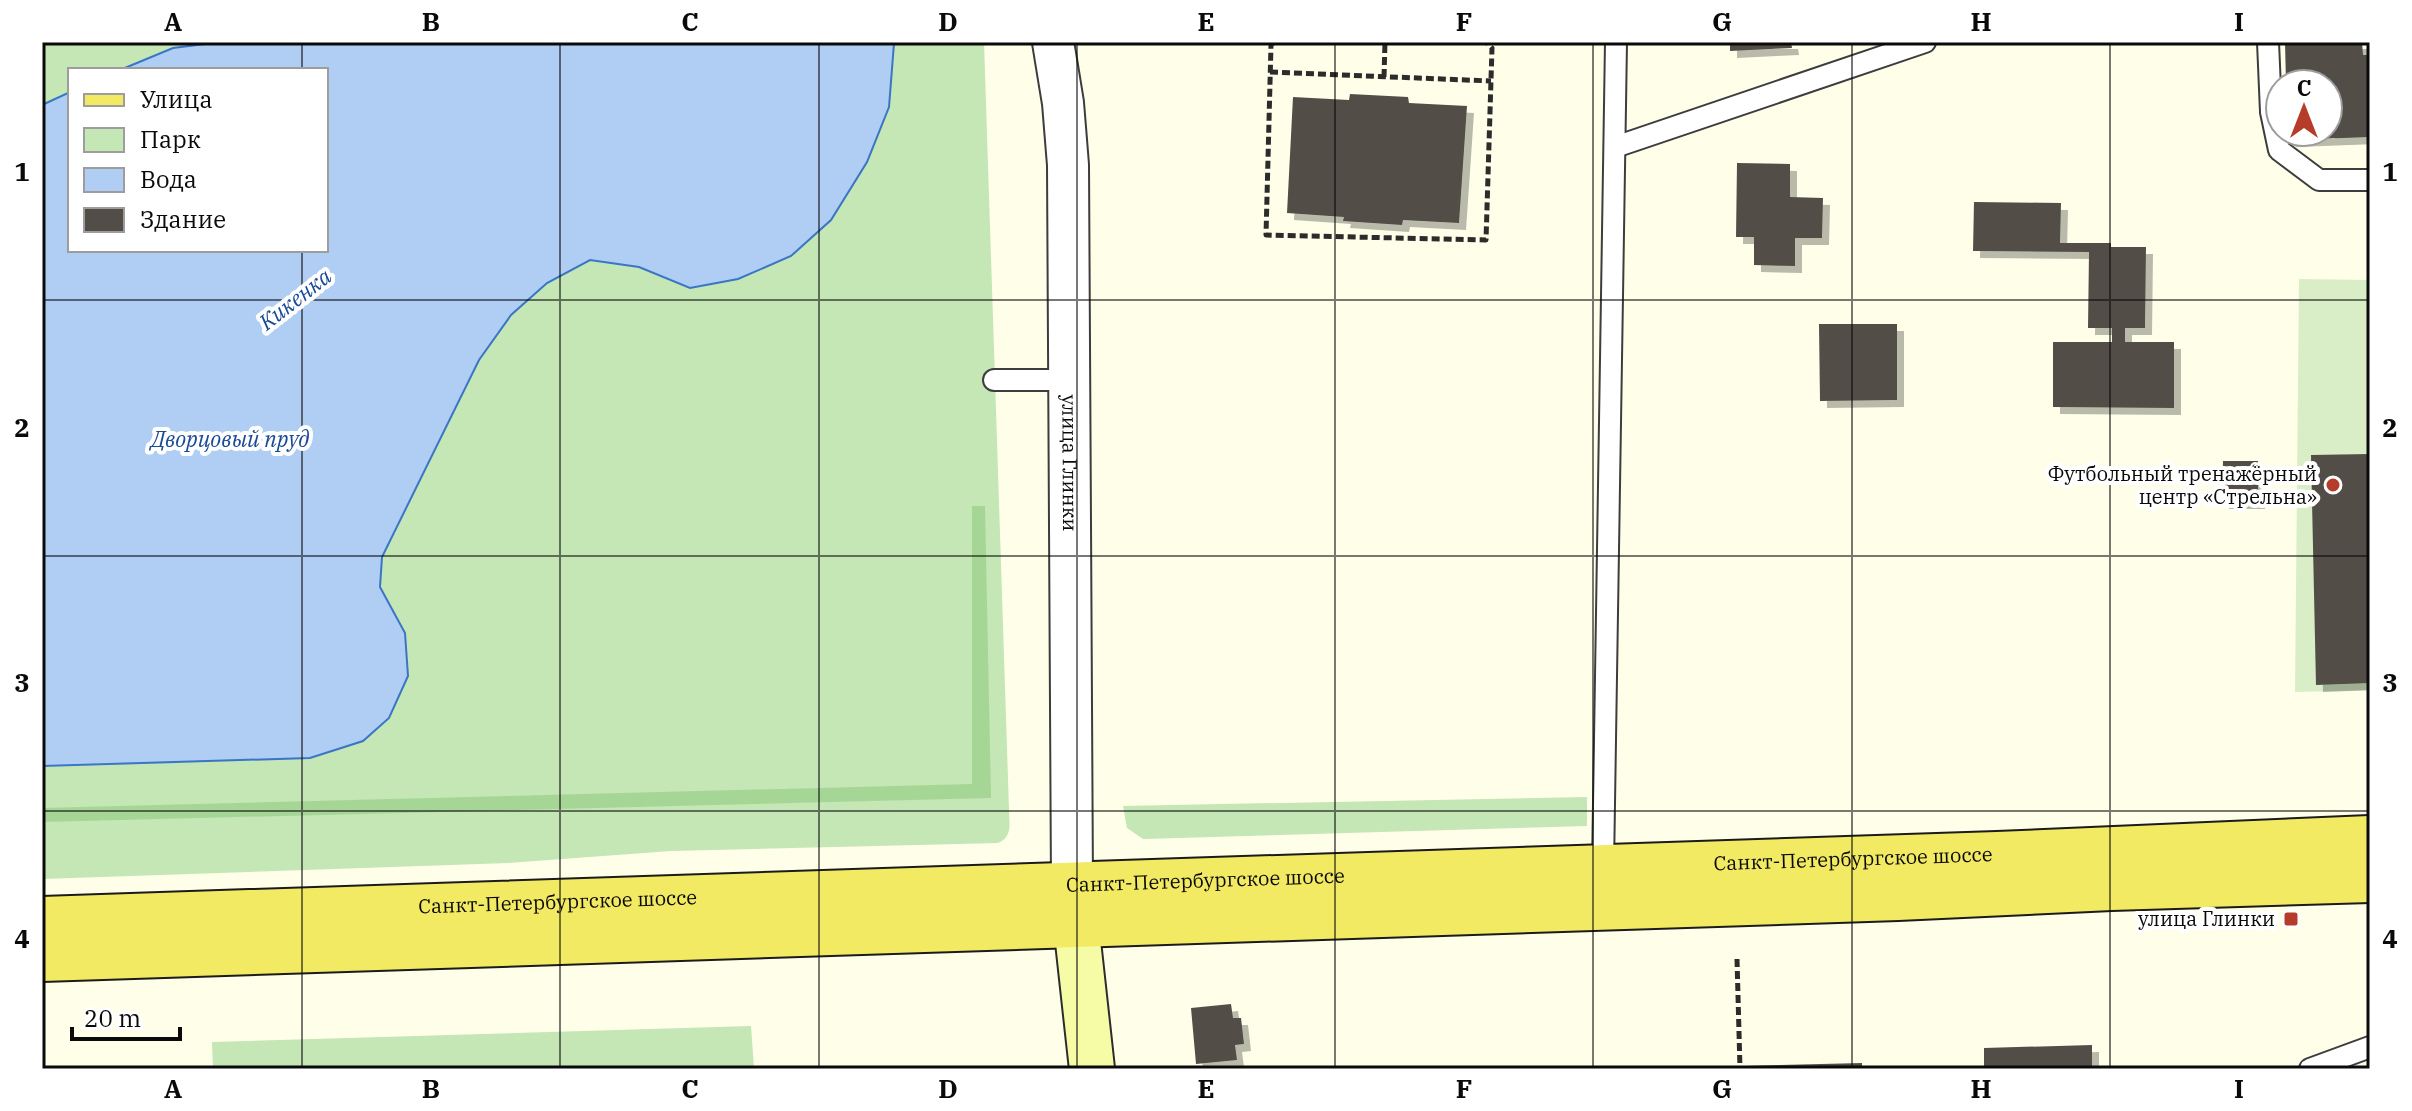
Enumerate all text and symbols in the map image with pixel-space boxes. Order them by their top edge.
text: A [164,4,182,38]
text: B [422,4,440,38]
text: C [681,4,699,38]
text: D [938,4,958,38]
text: E [1197,4,1215,38]
text: F [1456,4,1472,38]
text: G [1712,4,1732,38]
text: H [1970,4,1992,38]
text: I [2234,4,2244,38]
legend [68,68,328,252]
north arrow [2264,68,2344,148]
text: С [2297,73,2311,102]
text: Улица [140,83,213,115]
text: Парк [140,123,201,155]
text: 1 [14,154,30,188]
text: 1 [2382,154,2398,188]
text: Вода [140,163,197,195]
text: Здание [140,203,226,235]
water label: Кикенка [252,261,337,337]
street label: улица Глинки [1056,394,1084,532]
text: 2 [14,410,30,444]
text: 2 [2382,410,2398,444]
water label: Дворцовый пруд [149,424,309,453]
place label: Футбольный тренажёрный центр «Стрельна» [2048,460,2317,510]
marker: Футбольный тренажёрный центр «Стрельна» [2324,476,2342,494]
text: 3 [14,665,30,699]
text: 3 [2382,665,2398,699]
street label: Санкт-Петербургское шоссе [1713,840,1993,876]
street label: Санкт-Петербургское шоссе [1066,862,1345,898]
street label: Санкт-Петербургское шоссе [418,883,698,919]
place label: улица Глинки [2138,905,2275,932]
marker: улица Глинки [2282,910,2300,928]
text: 4 [14,921,30,955]
text: 4 [2382,921,2398,955]
scale bar [72,991,180,1041]
text: 20 m [84,1002,141,1034]
text: A [164,1071,182,1105]
text: B [422,1071,440,1105]
text: C [681,1071,699,1105]
text: D [938,1071,958,1105]
text: E [1197,1071,1215,1105]
text: F [1456,1071,1472,1105]
text: G [1712,1071,1732,1105]
text: H [1970,1071,1992,1105]
text: I [2234,1071,2244,1105]

